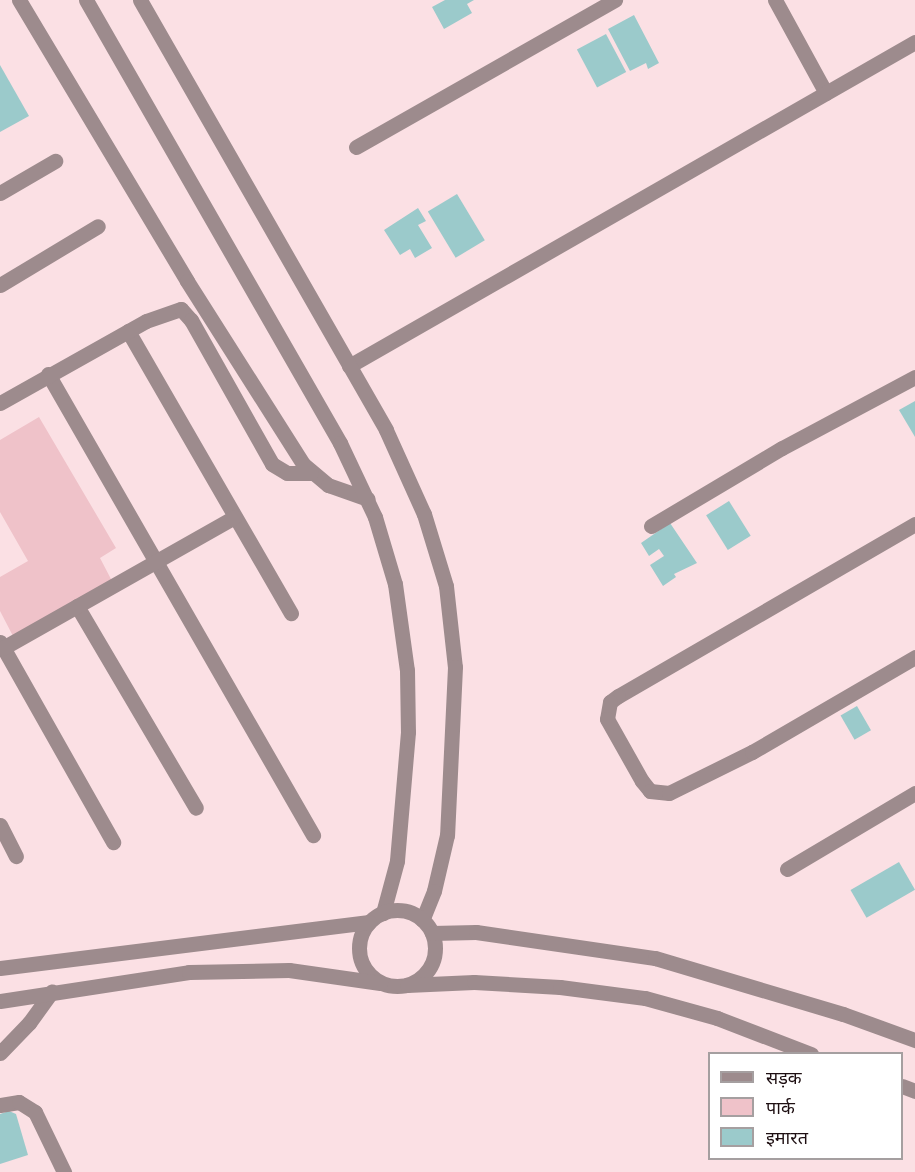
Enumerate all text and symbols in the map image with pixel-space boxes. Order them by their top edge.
legend [708,1052,903,1160]
text: सड़क [766,1065,802,1089]
text: पार्क [766,1095,795,1119]
text: इमारत [766,1125,808,1149]

